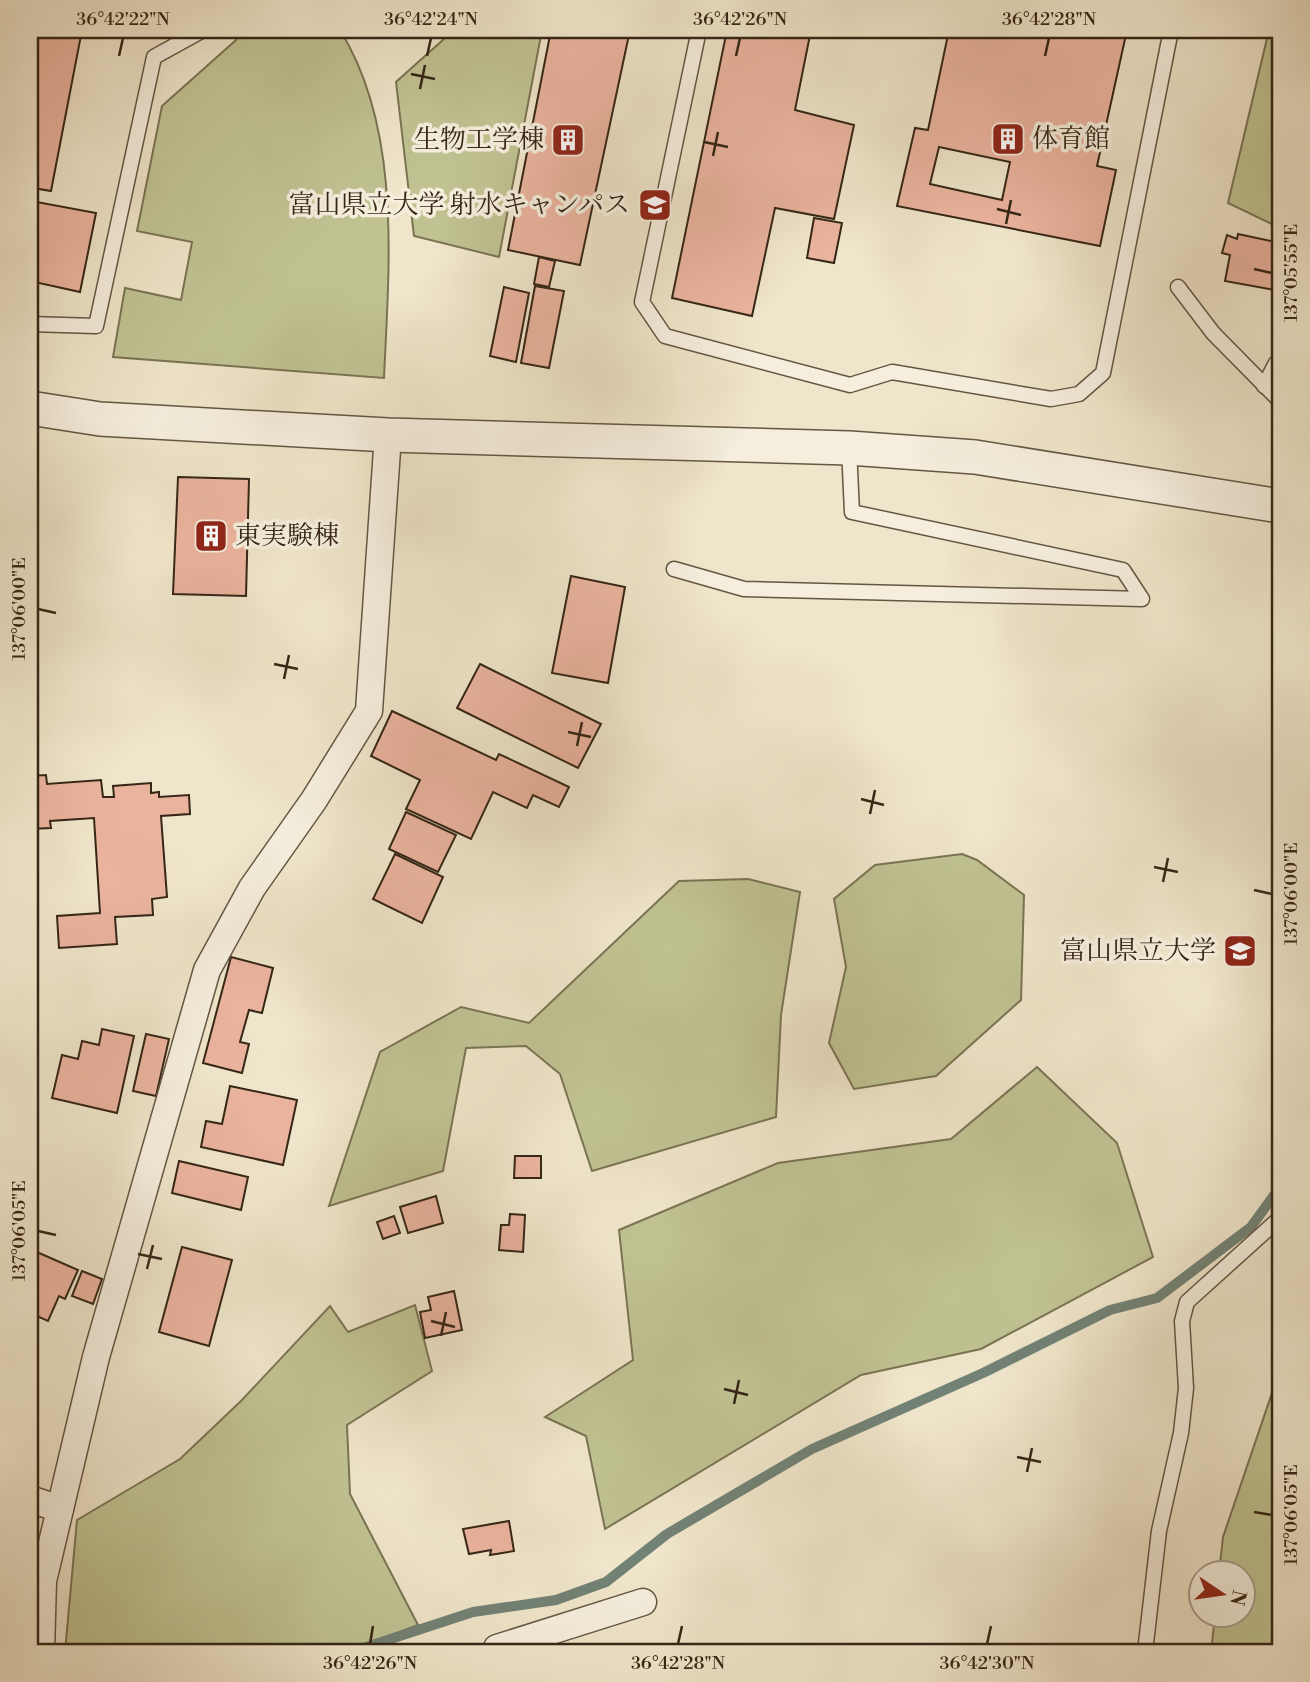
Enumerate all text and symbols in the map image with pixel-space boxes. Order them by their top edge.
text: 36°42'22"N [76,8,170,31]
text: 36°42'24"N [384,8,479,31]
text: 36°42'26"N [693,8,788,31]
text: 36°42'28"N [1002,8,1097,31]
building icon: 体育館 [989,120,1027,158]
building icon: 生物工学棟 [549,121,587,159]
place label: 体育館 [1032,123,1110,155]
place label: 生物工学棟 [414,124,544,156]
school or university icon: 富山県立大学 射水キャンパス [636,186,674,224]
place label: 富山県立大学 射水キャンパス [288,189,630,221]
text: 137°05'55"E [1280,224,1303,322]
building icon: 東実験棟 [192,517,230,555]
place label: 東実験棟 [235,520,339,552]
text: 137°06'00"E [8,557,31,661]
text: 137°06'00"E [1280,842,1303,946]
school or university icon: 富山県立大学 [1221,932,1259,970]
place label: 富山県立大学 [1060,935,1216,967]
text: 137°06'05"E [8,1180,31,1282]
text: 137°06'05"E [1280,1464,1303,1566]
north arrow [1188,1560,1258,1630]
text: N [1224,1588,1251,1608]
text: 36°42'26"N [323,1652,418,1675]
text: 36°42'28"N [631,1652,726,1675]
text: 36°42'30"N [940,1652,1035,1675]

